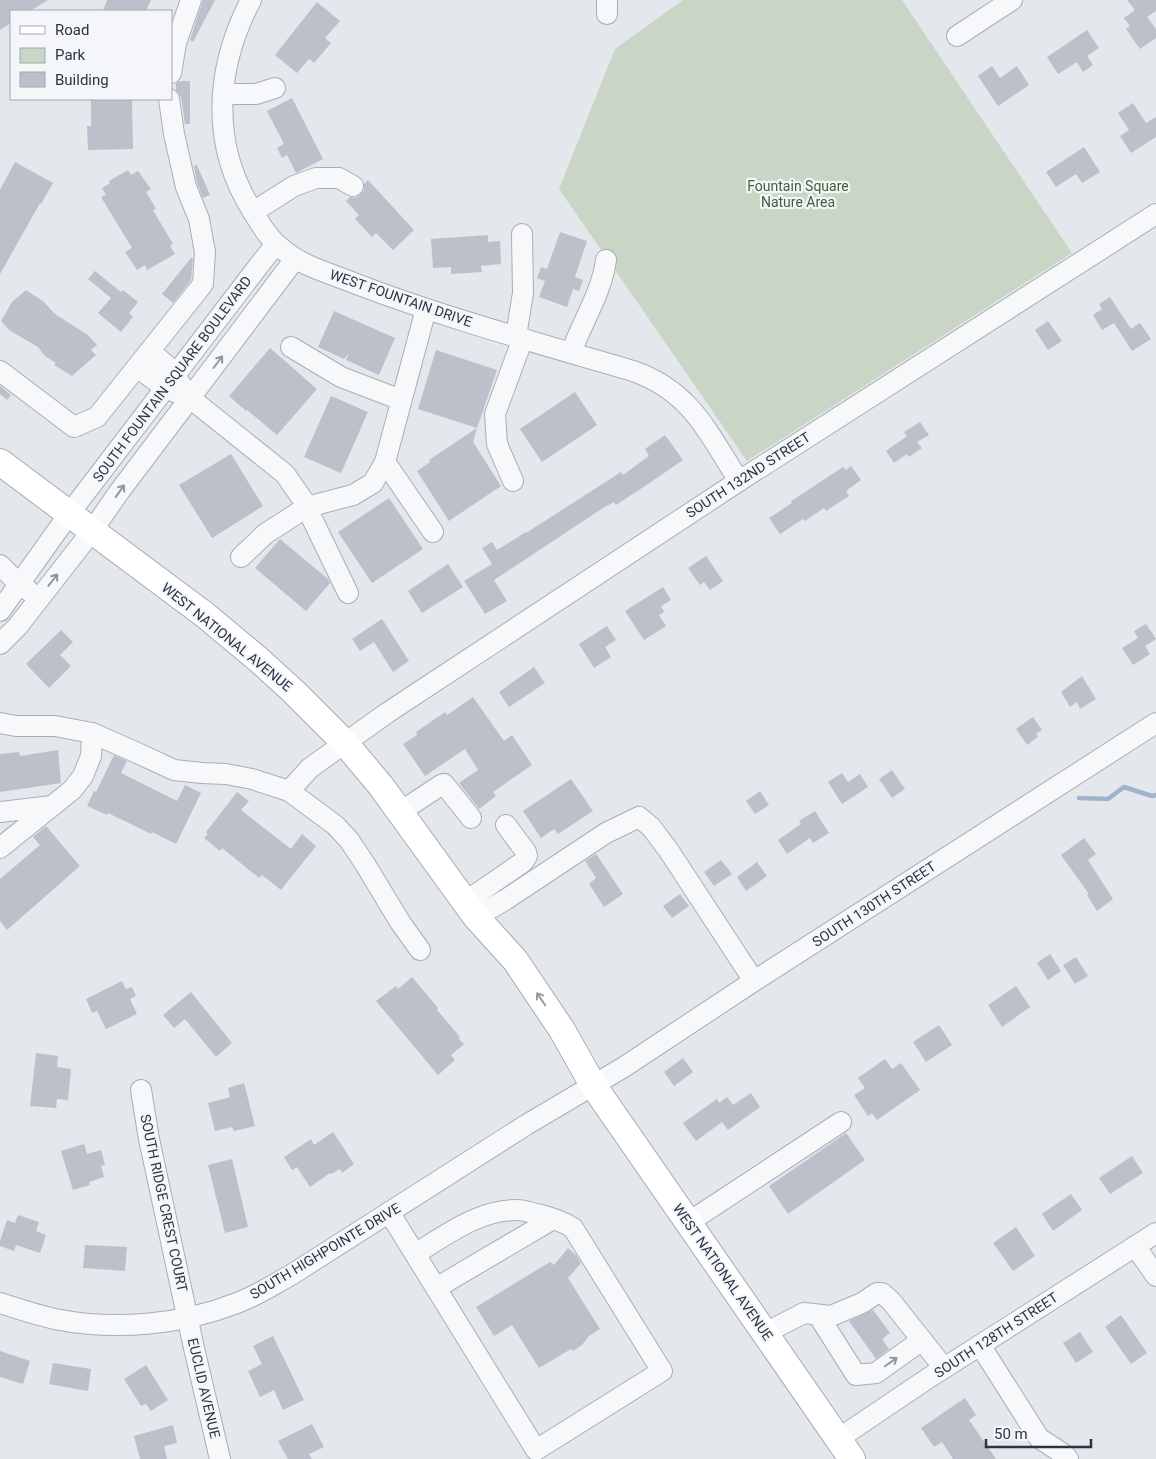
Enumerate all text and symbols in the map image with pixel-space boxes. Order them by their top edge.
legend [10,10,172,100]
text: Road [55,21,89,39]
text: Park [55,46,86,64]
text: Building [55,71,109,89]
park label: Fountain Square Nature Area [747,178,849,210]
street label: WEST FOUNTAIN DRIVE [328,266,474,330]
street label: SOUTH FOUNTAIN SQUARE BOULEVARD [89,273,255,485]
one-way arrow [212,356,223,369]
street label: SOUTH 132ND STREET [683,429,814,521]
one-way arrow [115,485,125,499]
one-way arrow [48,574,59,587]
street label: WEST NATIONAL AVENUE [159,579,295,695]
street label: SOUTH 130TH STREET [809,858,939,950]
one-way arrow [536,992,546,1006]
street label: SOUTH RIDGE CREST COURT [137,1113,191,1294]
street label: SOUTH HIGHPOINTE DRIVE [247,1200,403,1302]
street label: WEST NATIONAL AVENUE [670,1201,776,1343]
street label: SOUTH 128TH STREET [931,1289,1061,1381]
street label: EUCLID AVENUE [185,1336,223,1440]
one-way arrow [884,1357,898,1367]
scale bar [986,1416,1091,1448]
text: 50 m [994,1425,1028,1443]

